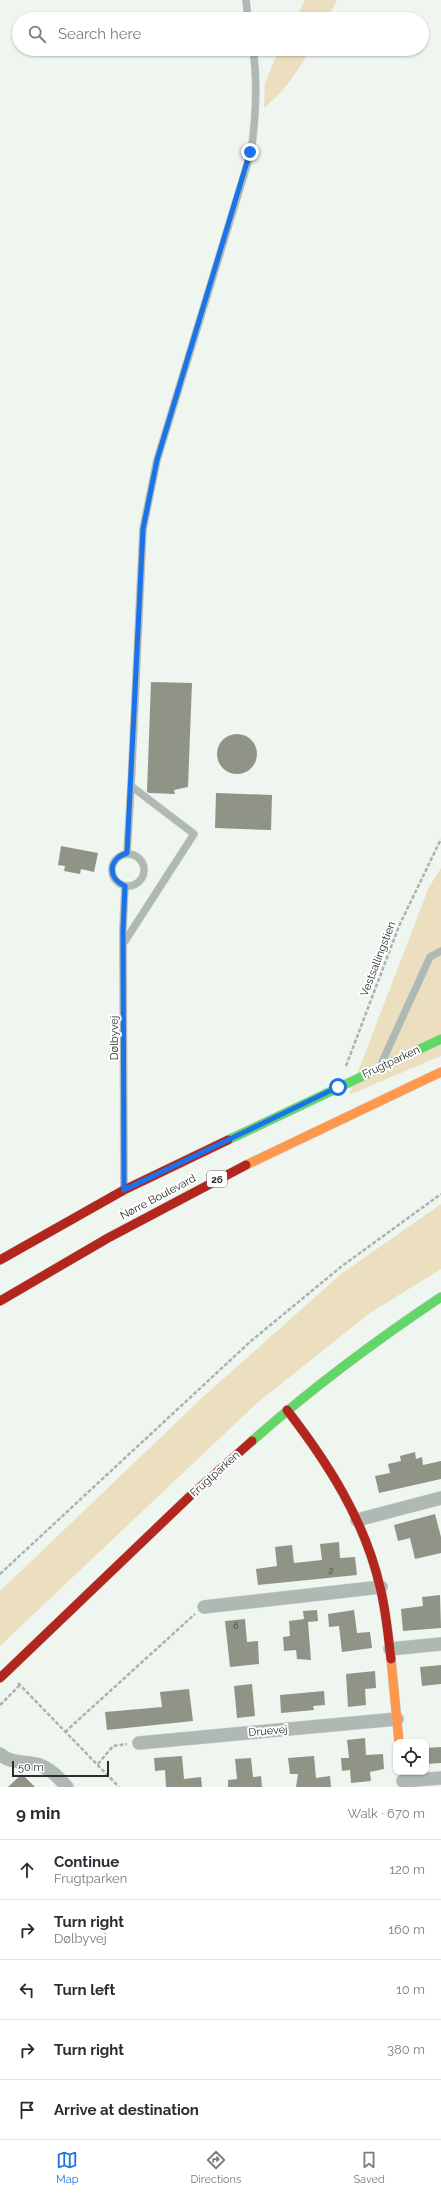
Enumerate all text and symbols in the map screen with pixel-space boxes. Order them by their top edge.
search box [12,12,429,56]
icon: search [26,23,48,45]
text: Search here [58,25,141,43]
route end [241,143,259,161]
street label: Vestsallingstien [358,920,398,998]
street label: Dølbyvej [108,1016,121,1060]
street label: Frugtparken [360,1043,422,1081]
route start [329,1078,347,1096]
road number: 26 [207,1171,227,1187]
street label: Nørre Boulevard [118,1172,198,1222]
street label: Frugtparken [188,1448,242,1500]
house number: 2 [329,1566,334,1576]
house number: 6 [233,1621,239,1631]
street label: Druevej [248,1723,288,1739]
map controls [393,1739,429,1775]
button: locate [393,1739,429,1775]
scale bar [12,1759,109,1778]
text: 50 m [18,1761,44,1774]
text: 9 min [16,1803,61,1823]
text: Walk · 670 m [348,1806,425,1821]
text: Continue [54,1853,119,1871]
icon: ahead [16,1859,38,1881]
text: 120 m [389,1862,425,1877]
text: Frugtparken [54,1871,127,1886]
text: Turn right [54,1913,124,1931]
icon: right [16,1919,38,1941]
text: 160 m [388,1922,425,1937]
text: Dølbyvej [54,1931,107,1946]
icon: left [16,1979,38,2001]
text: Turn left [54,1981,115,1999]
text: 10 m [396,1982,425,1997]
icon: right [16,2039,38,2061]
text: Turn right [54,2041,124,2059]
text: 380 m [387,2042,425,2057]
icon: arrive [16,2099,38,2121]
text: Arrive at destination [54,2101,199,2119]
tab: Map [56,2149,78,2186]
tab: Directions [191,2149,241,2186]
tab: Saved [353,2149,385,2186]

